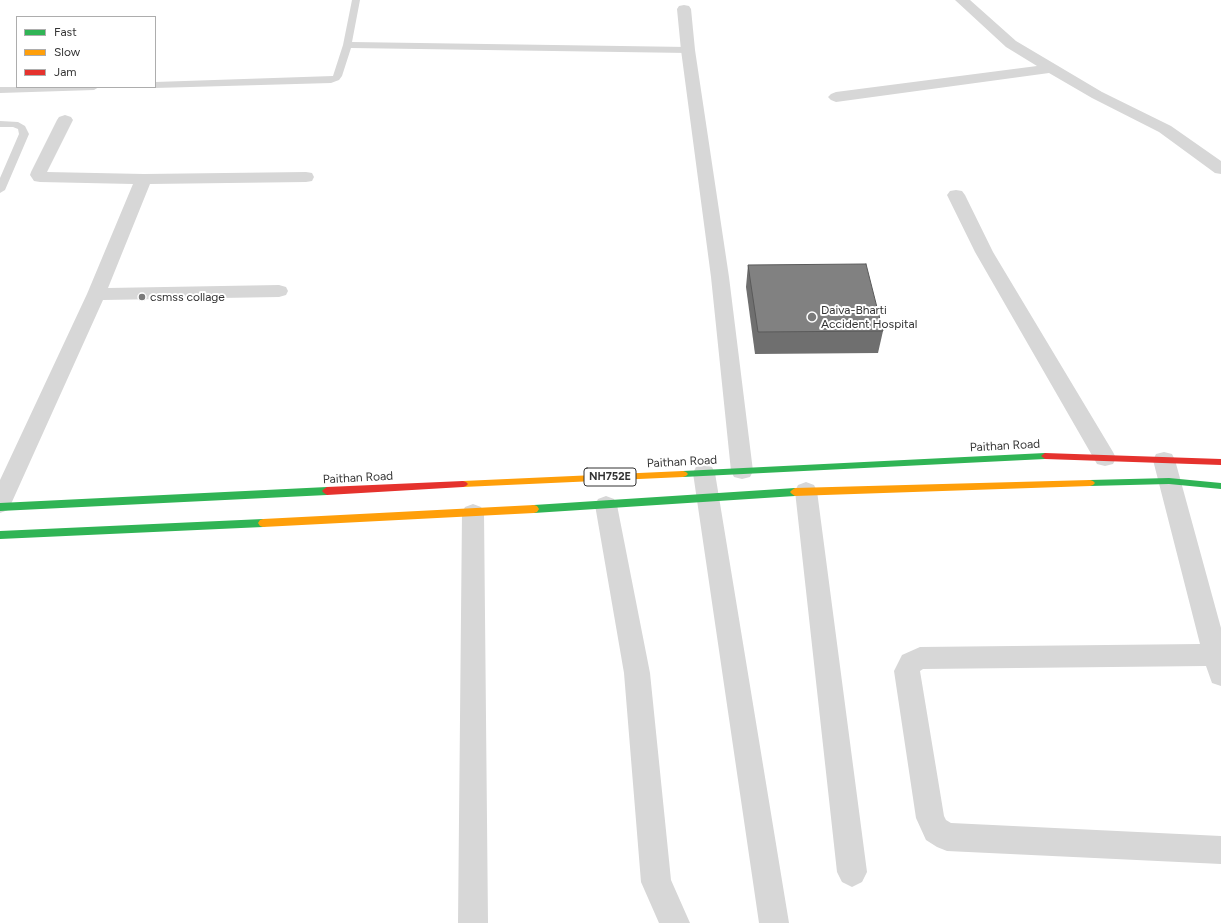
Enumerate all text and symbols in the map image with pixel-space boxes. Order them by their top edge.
legend [16,16,156,88]
text: Fast [54,25,77,39]
text: Slow [54,45,80,59]
text: Jam [54,65,77,79]
place label: csmss collage [150,290,225,304]
marker: csmss collage [137,292,147,302]
place label: Daiva-Bharti Accident Hospital [821,303,917,331]
marker: Daiva-Bharti Accident Hospital [806,311,818,323]
street label: Paithan Road [969,437,1041,455]
street label: Paithan Road [646,453,718,471]
road number: NH752E [584,468,636,486]
street label: Paithan Road [322,469,394,487]

